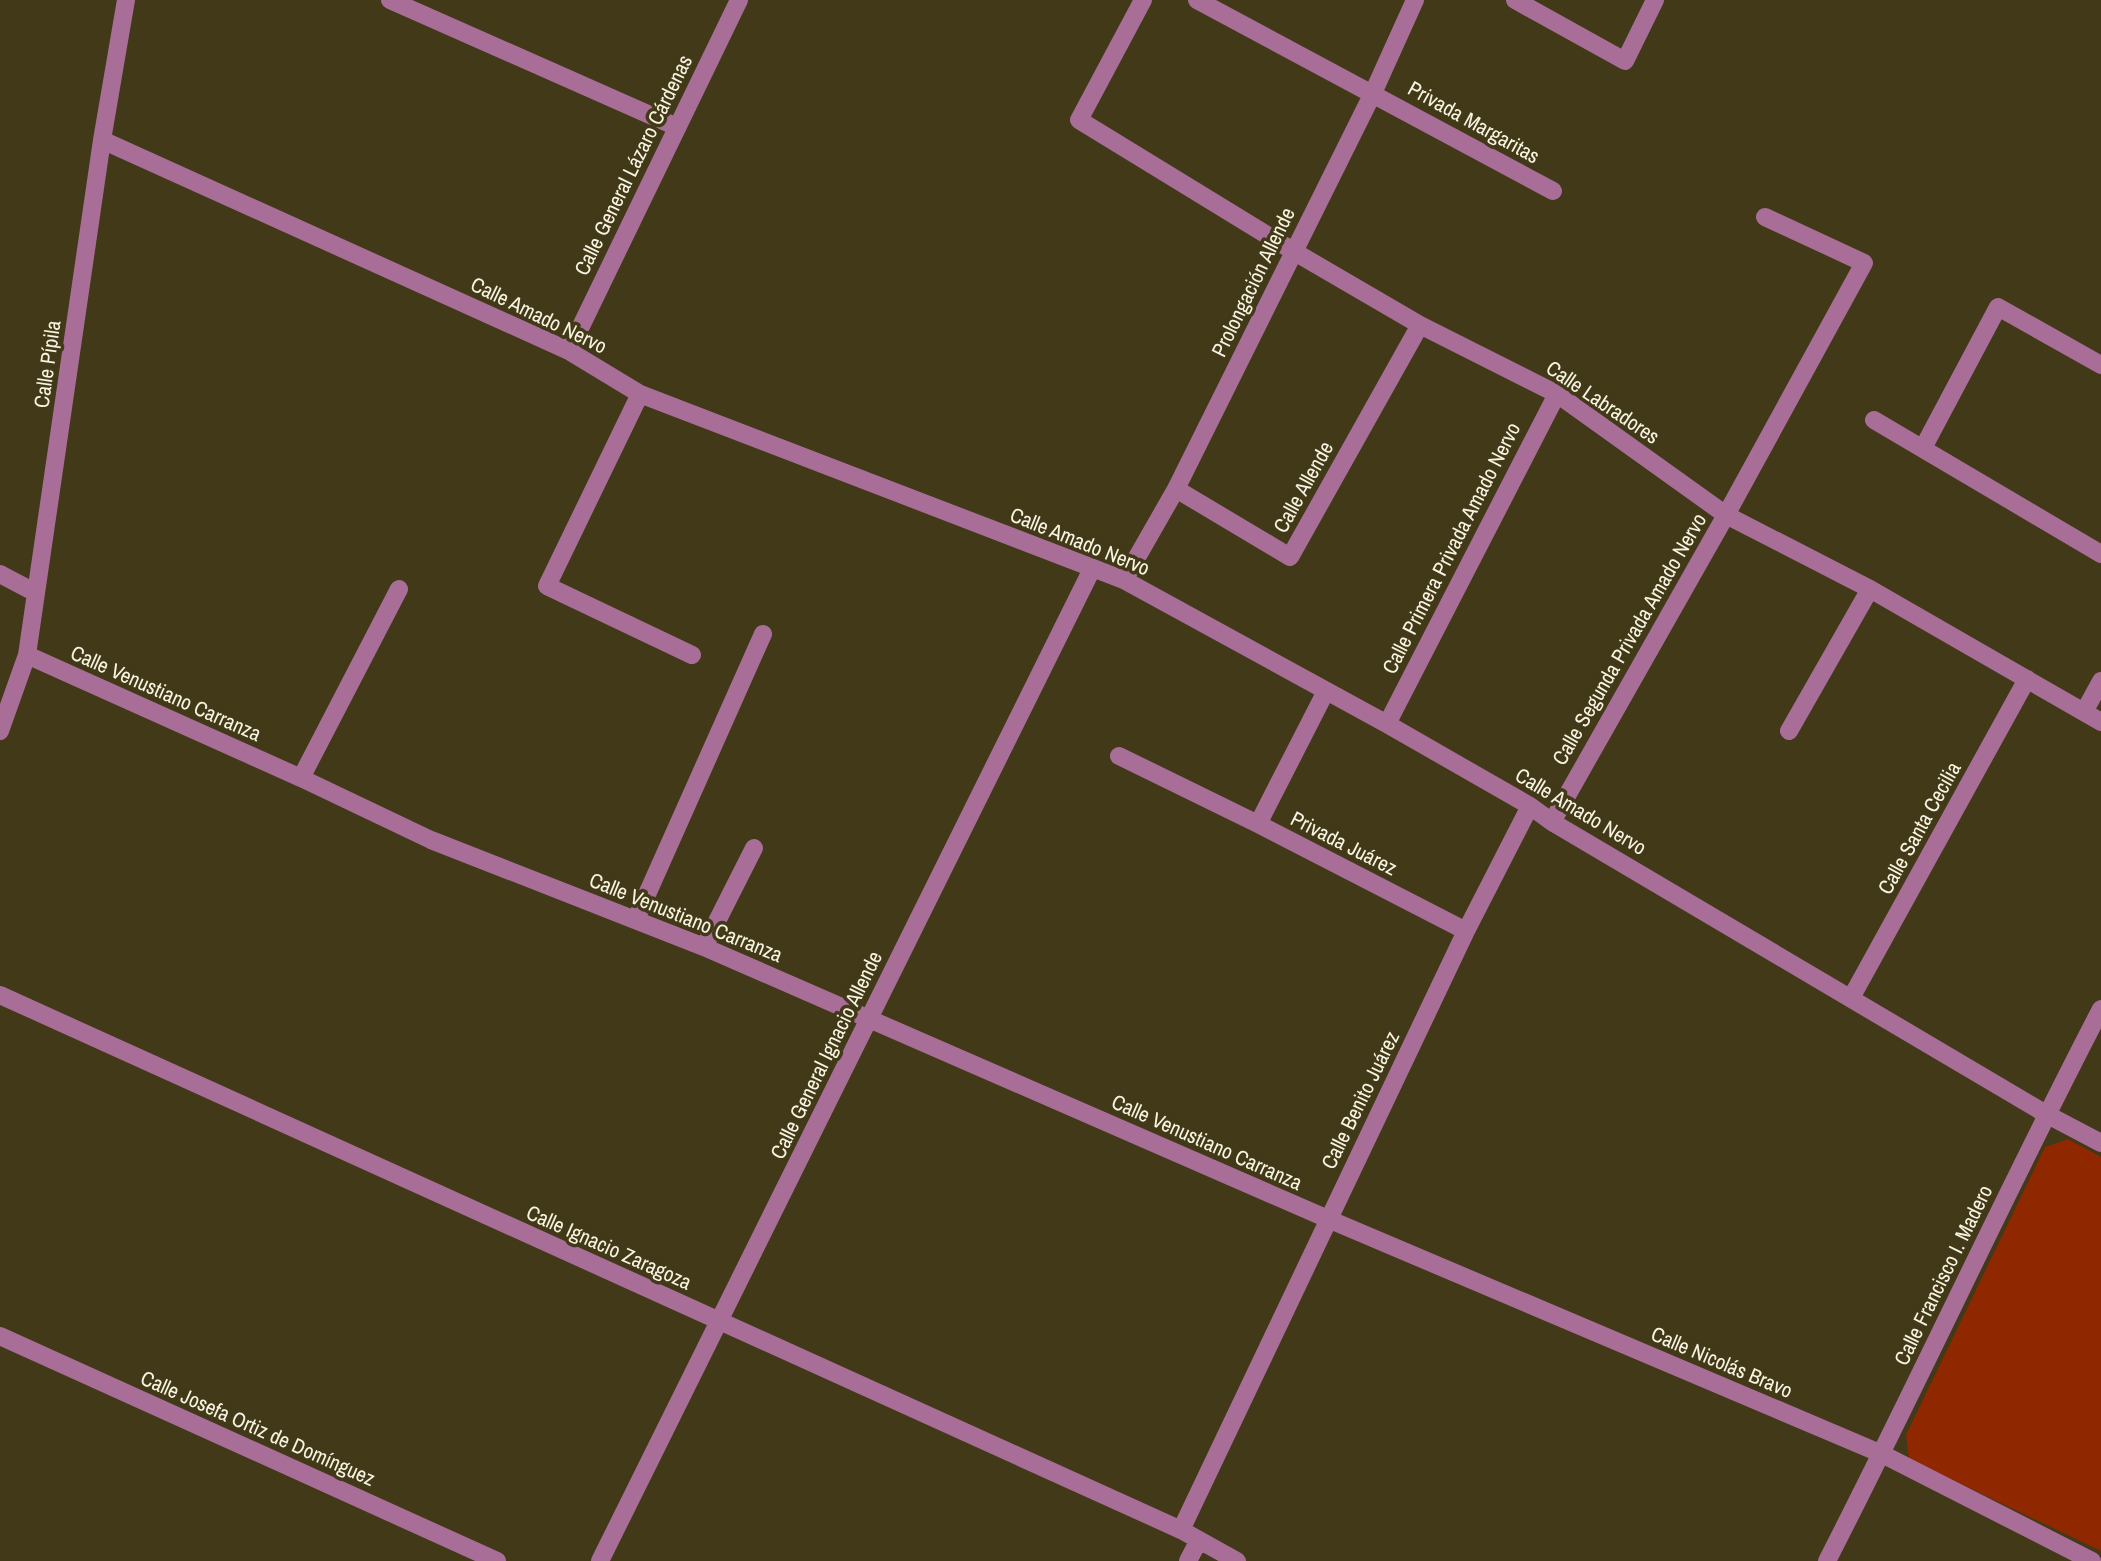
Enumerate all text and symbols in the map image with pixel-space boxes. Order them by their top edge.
street label: Calle General Lázaro Cárdenas [567,50,699,280]
street label: Privada Margaritas [1403,74,1545,170]
street label: Prolongación Allende [1204,203,1302,361]
street label: Calle Amado Nervo [466,269,612,361]
street label: Calle Pípila [27,318,68,410]
street label: Calle Labradores [1541,353,1665,451]
street label: Calle Primera Privada Amado Nervo [1375,417,1527,679]
street label: Calle Allende [1266,436,1340,538]
street label: Calle Amado Nervo [1006,500,1154,582]
street label: Calle Segunda Privada Amado Nervo [1545,508,1713,770]
street label: Calle Venustiano Carranza [66,638,266,748]
street label: Calle Santa Cecilia [1871,756,1968,899]
street label: Calle Amado Nervo [1510,760,1652,862]
street label: Privada Juárez [1286,804,1403,882]
street label: Calle Venustiano Carranza [585,865,787,969]
street label: Calle General Ignacio Allende [763,946,889,1164]
street label: Calle Benito Juárez [1314,1026,1406,1174]
street label: Calle Venustiano Carranza [1107,1087,1307,1197]
street label: Calle Francisco I. Madero [1887,1180,1999,1370]
street label: Calle Ignacio Zaragoza [522,1198,697,1297]
street label: Calle Nicolás Bravo [1647,1319,1797,1405]
street label: Calle Josefa Ortiz de Domínguez [136,1363,380,1493]

